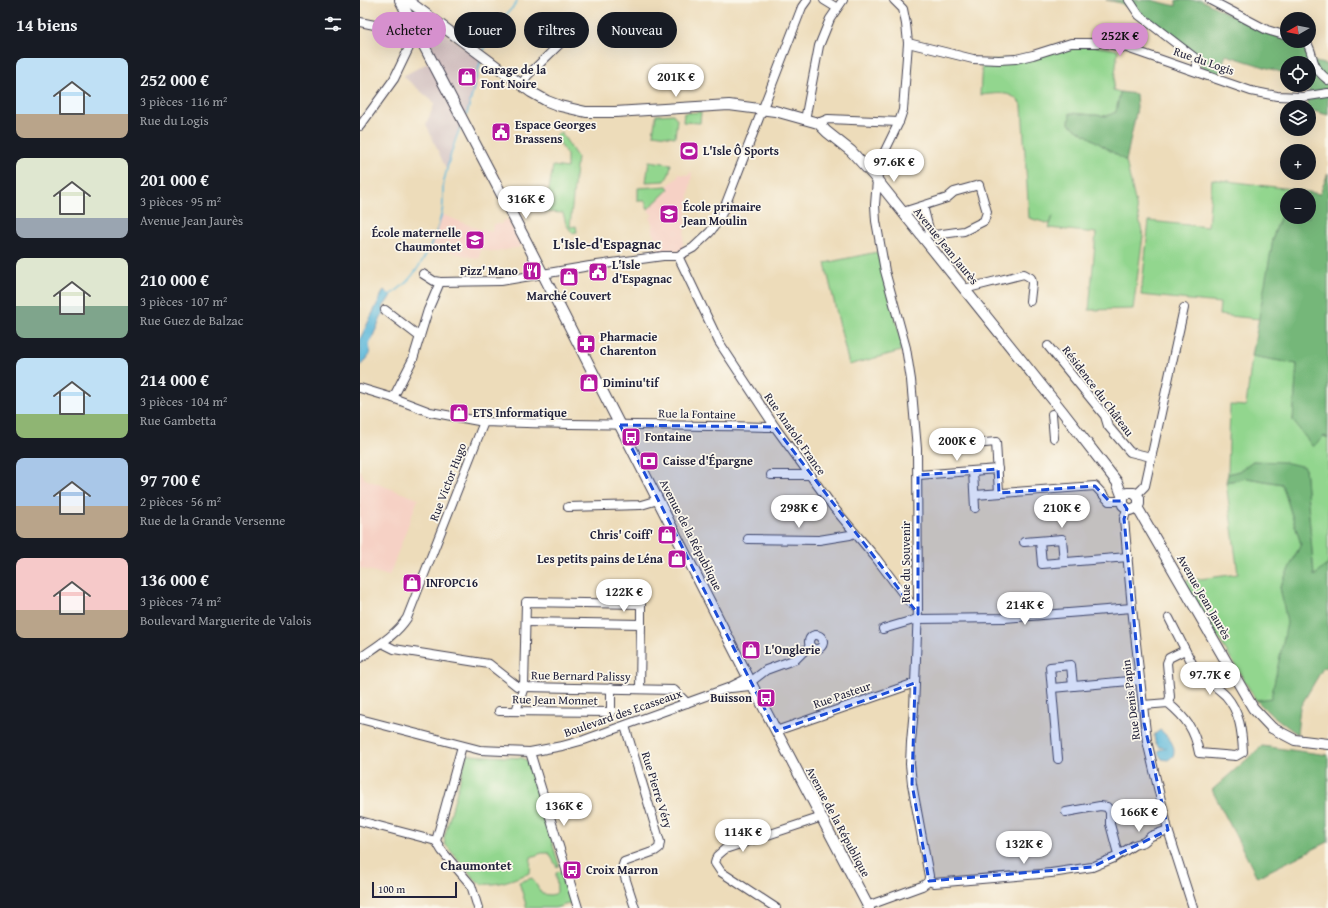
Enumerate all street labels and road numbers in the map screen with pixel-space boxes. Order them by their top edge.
street label: Rue du Logis [1171,42,1237,79]
street label: Avenue Jean Jaurès [910,203,983,288]
street label: Résidence du Château [1059,342,1138,440]
street label: Rue Anatole France [761,389,831,479]
street label: Rue la Fontaine [658,404,736,423]
street label: Rue Victor Hugo [425,440,470,523]
street label: Avenue de la République [656,476,727,594]
street label: Rue du Souvenir [897,521,914,603]
street label: Avenue Jean Jaurès [1173,551,1236,642]
street label: Rue Denis Papin [1117,659,1144,741]
street label: Rue Bernard Palissy [531,666,631,685]
street label: Rue Pasteur [811,677,873,712]
street label: Boulevard des Ecasseaux [562,684,685,741]
street label: Rue Jean Monnet [512,690,599,709]
street label: Rue Pierre Véry [638,749,677,830]
street label: Avenue de la République [802,764,875,880]

